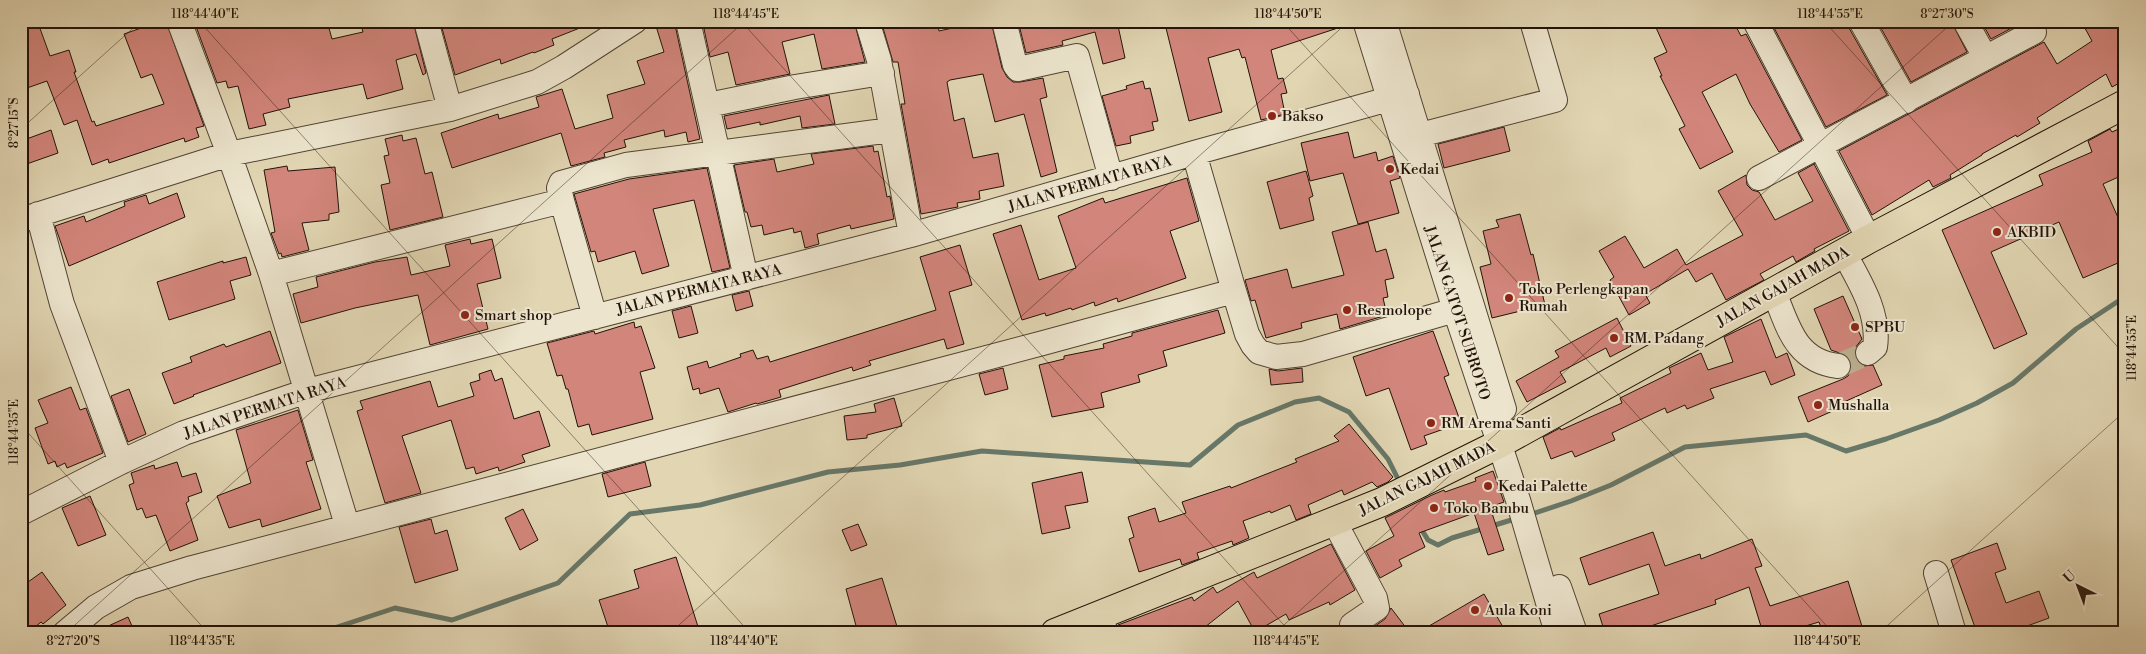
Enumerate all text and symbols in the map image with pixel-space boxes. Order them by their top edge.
text: 118°44'40"E [171,7,239,22]
text: 118°44'45"E [713,7,779,22]
text: 118°44'50"E [1254,7,1322,22]
text: 118°44'55"E [1797,7,1863,22]
text: 8°27'30"S [1920,7,1974,22]
text: 8°27'15"S [7,98,22,148]
place label: Bakso [1281,107,1324,126]
marker: Bakso [1266,110,1278,122]
street label: JALAN PERMATA RAYA [1005,151,1175,217]
place label: Kedai [1400,160,1440,179]
marker: Kedai [1384,163,1396,175]
street label: JALAN GATOT SUBROTO [1419,222,1494,403]
place label: AKBID [2006,223,2056,242]
marker: AKBID [1991,226,2003,238]
street label: JALAN GAJAH MADA [1712,242,1853,332]
street label: JALAN PERMATA RAYA [614,260,784,320]
place label: Toko Perlengkapan Rumah [1519,280,1649,316]
marker: Toko Perlengkapan Rumah [1503,292,1515,304]
place label: Resmolope [1357,301,1432,320]
marker: Resmolope [1341,304,1353,316]
place label: Smart shop [475,306,552,325]
marker: Smart shop [459,309,471,321]
text: 118°44'55"E [2125,315,2140,381]
place label: SPBU [1865,318,1905,337]
marker: SPBU [1849,321,1861,333]
place label: RM. Padang [1624,329,1704,348]
marker: RM. Padang [1608,332,1620,344]
street label: JALAN PERMATA RAYA [181,373,349,444]
place label: Mushalla [1828,396,1890,415]
text: 118°44'35"E [7,399,22,465]
marker: Mushalla [1812,399,1824,411]
place label: RM Arema Santi [1441,414,1551,433]
marker: RM Arema Santi [1425,417,1437,429]
street label: JALAN GAJAH MADA [1355,438,1499,521]
place label: Kedai Palette [1498,477,1588,496]
marker: Kedai Palette [1482,480,1494,492]
place label: Toko Bambu [1444,499,1530,518]
marker: Toko Bambu [1428,502,1440,514]
north arrow [2054,562,2104,612]
text: U [2060,567,2080,587]
place label: Aula Koni [1484,601,1552,620]
marker: Aula Koni [1469,604,1481,616]
text: 8°27'20"S [46,634,100,649]
text: 118°44'35"E [169,634,235,649]
text: 118°44'40"E [710,634,778,649]
text: 118°44'45"E [1253,634,1319,649]
text: 118°44'50"E [1793,634,1861,649]

